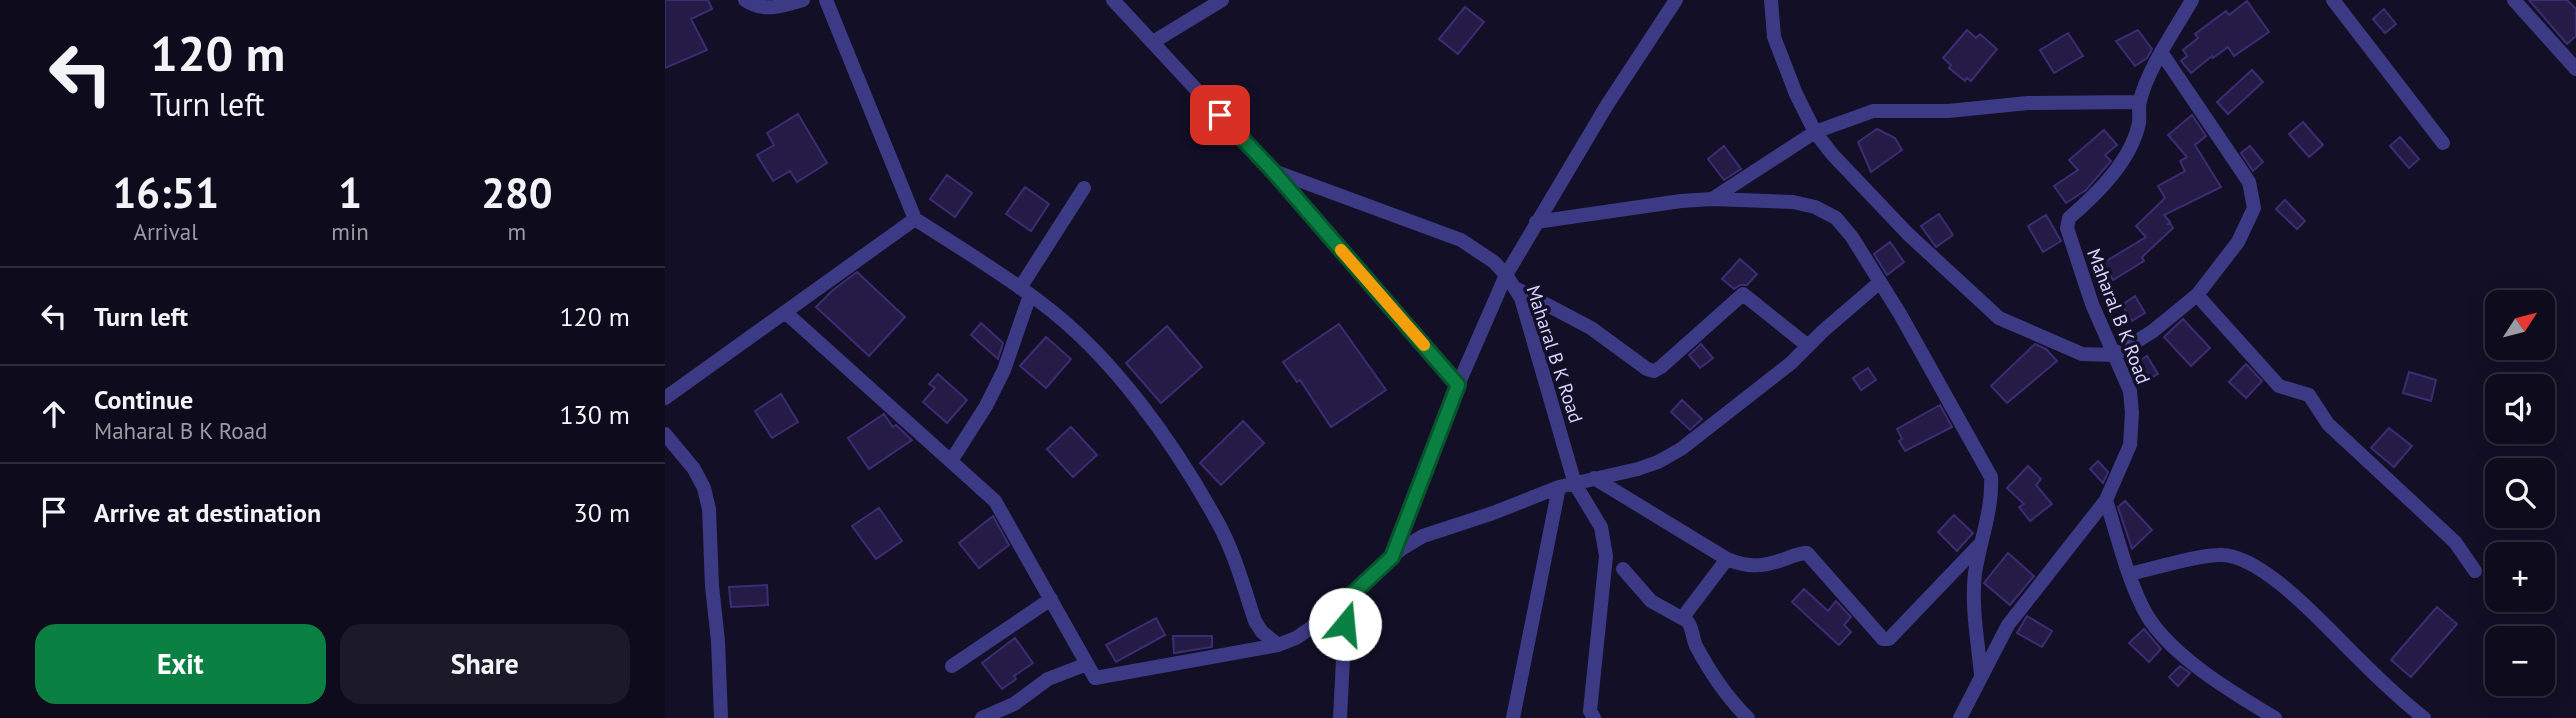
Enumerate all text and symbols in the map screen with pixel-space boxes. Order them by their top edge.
text: 120 m [150,21,285,85]
icon: left [35,28,126,119]
text: Turn left [150,83,265,125]
pin [1190,85,1250,145]
icon: arrive [1201,96,1239,134]
text: 16:51 [112,165,219,220]
text: 1 [338,165,362,220]
text: 280 [481,165,553,220]
text: Arrival [133,217,198,246]
text: min [331,217,369,246]
text: m [508,217,526,246]
street label: Maharal B K Road [2082,245,2156,387]
street label: Maharal B K Road [1521,282,1589,426]
north arrow [2485,290,2555,360]
map controls [2485,290,2555,696]
icon: left [35,297,73,335]
text: Turn left [94,300,188,333]
text: 120 m [559,300,630,333]
button: sound [2485,374,2555,444]
text: Continue [94,383,193,416]
icon: ahead [35,395,73,433]
text: 130 m [559,398,630,431]
text: Maharal B K Road [94,416,267,445]
button: search [2485,458,2555,528]
icon: arrive [35,493,73,531]
text: Arrive at destination [94,496,321,529]
text: 30 m [574,496,630,529]
button: + [2485,542,2555,612]
position arrow [1308,587,1382,661]
button: Exit [35,624,326,704]
button: Share [340,624,630,704]
button: − [2485,626,2555,696]

